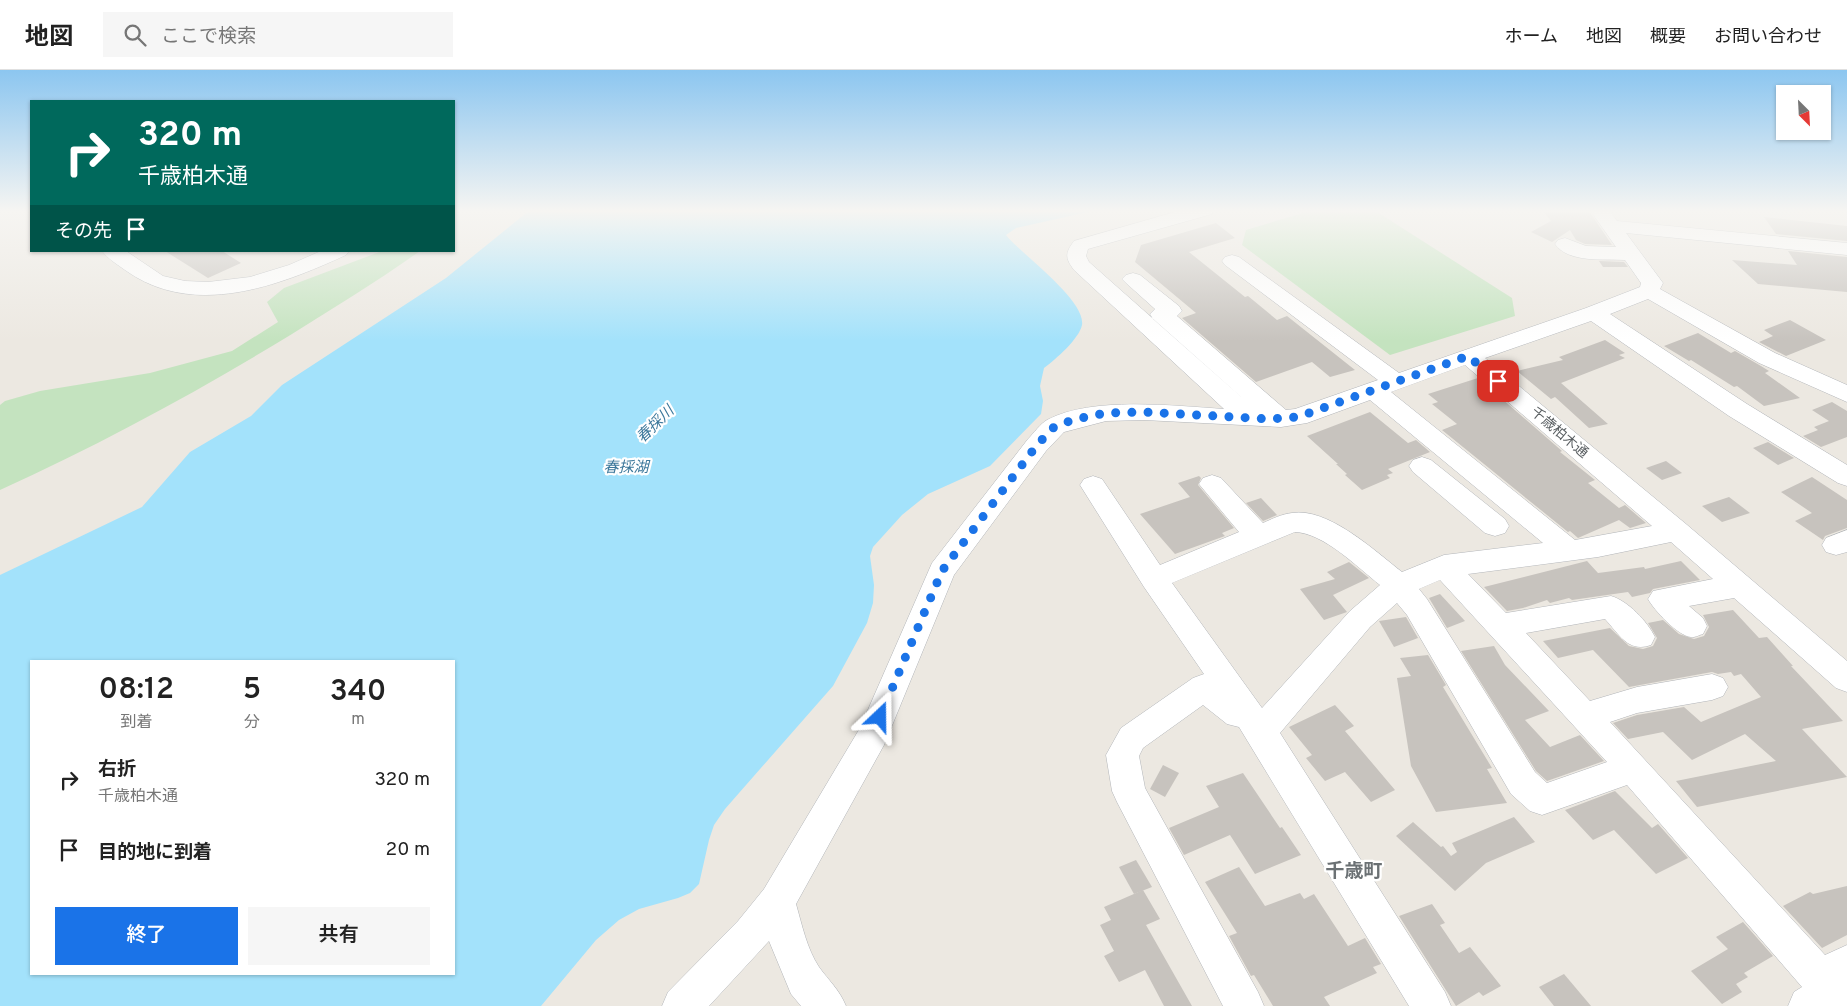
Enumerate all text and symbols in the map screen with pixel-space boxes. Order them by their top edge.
search box [103,12,453,57]
icon: search [121,21,149,49]
text: 地図 [25,23,73,53]
text: ここで検索 [161,25,256,49]
text: ホーム [1505,26,1558,49]
text: 地図 [1586,26,1622,49]
text: 概要 [1650,26,1686,49]
text: お問い合わせ [1714,26,1822,49]
north arrow [1776,85,1831,140]
map controls [1776,85,1831,140]
text: 320 m [138,114,242,158]
icon: right [55,120,120,185]
text: 千歳柏木通 [138,164,248,191]
icon: arrive [122,215,150,243]
text: その先 [55,220,112,244]
pin [1477,360,1519,402]
icon: arrive [1484,367,1512,395]
water label: 春採川 [633,401,680,447]
street label: 千歳柏木通 [1527,404,1591,462]
water label: 春採湖 [603,459,650,478]
text: 08:12 [99,672,174,709]
text: 5 [243,672,261,709]
text: 340 [330,674,386,711]
position arrow [853,690,905,742]
text: m [351,710,365,730]
text: 到着 [120,713,152,733]
text: 分 [244,713,260,733]
text: 右折 [98,758,136,782]
icon: right [55,766,83,794]
text: 320 m [375,768,430,792]
text: 千歳柏木通 [98,787,178,807]
icon: arrive [55,836,83,864]
text: 20 m [386,838,430,862]
text: 目的地に到着 [98,841,212,865]
district label: 千歳町 [1325,860,1383,884]
button: 終了 [55,907,238,965]
button: 共有 [248,907,430,965]

